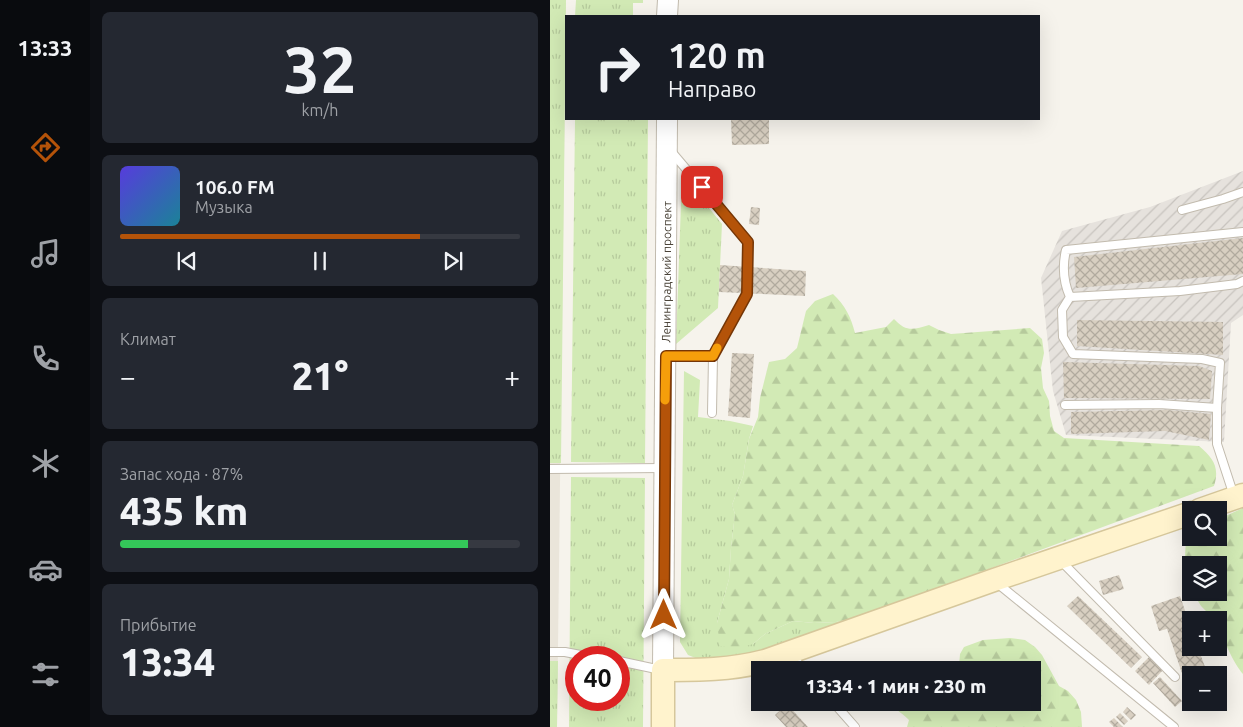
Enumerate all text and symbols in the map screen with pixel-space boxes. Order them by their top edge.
text: 32 [283,32,357,105]
text: 13:33 [17,35,73,60]
icon: right [585,35,650,100]
text: 120 m [668,35,766,75]
text: Направо [668,76,756,101]
text: km/h [302,101,338,119]
icon: directions [28,130,63,165]
pin [681,166,723,208]
icon: arrive [688,173,716,201]
text: 106.0 FM [195,176,275,198]
text: Музыка [195,198,253,216]
street label: Ленинградский проспект [659,201,673,343]
icon: music [28,236,63,271]
icon: previous [173,247,201,275]
icon: pause [306,247,334,275]
icon: next [439,247,467,275]
text: Климат [120,330,176,348]
icon: phone [28,341,63,376]
text: 21° [292,355,348,397]
text: − [120,361,136,392]
text: + [504,361,520,392]
icon: climate [28,446,63,481]
text: Запас хода · 87% [120,465,243,483]
text: 435 km [120,490,248,532]
map controls [1182,501,1227,711]
button: search [1182,501,1227,546]
icon: car [28,552,63,587]
button: layers [1182,556,1227,601]
position arrow [637,588,689,640]
button: + [1182,611,1227,656]
text: Прибытие [120,616,197,634]
text: 13:34 [120,641,215,683]
speed limit sign: 40 [565,646,630,711]
icon: filters [28,657,63,692]
button: − [1182,666,1227,711]
text: 13:34 · 1 мин · 230 m [806,675,986,697]

